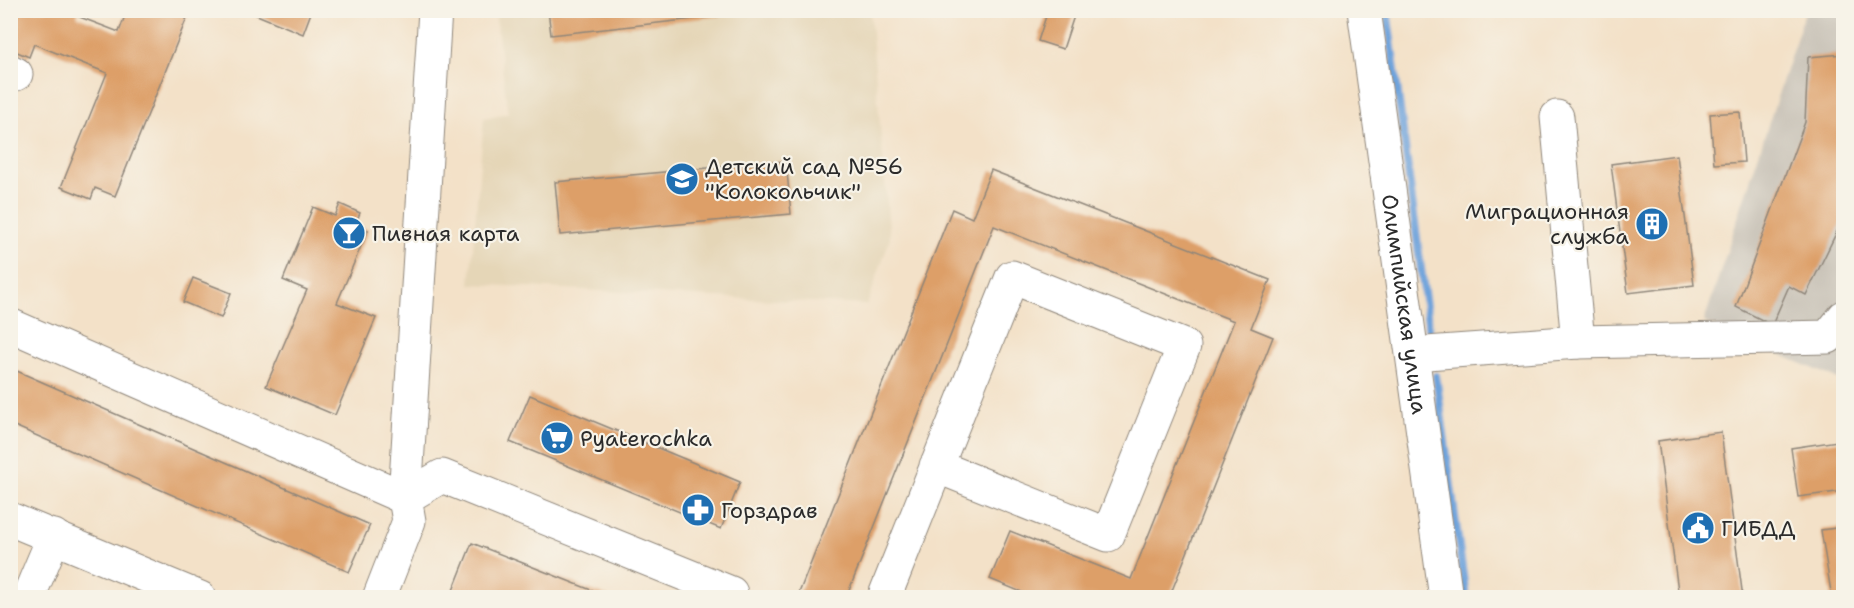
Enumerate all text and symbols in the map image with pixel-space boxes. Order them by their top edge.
place label: Детский сад №56 "Колокольчик" [705,152,903,206]
school or university icon: Детский сад №56 "Колокольчик" [664,161,700,197]
street label: Олимпийская улица [1375,192,1435,416]
place label: Миграционная служба [1465,197,1629,251]
building icon: Миграционная служба [1634,206,1670,242]
bar icon: Пивная карта [331,215,367,251]
place label: Пивная карта [372,219,520,248]
supermarket icon: Pyaterochka [539,420,575,456]
place label: Pyaterochka [580,424,712,453]
pharmacy icon: Горздрав [680,492,716,528]
place label: Горздрав [721,496,818,525]
public building icon: ГИБДД [1680,510,1716,546]
place label: ГИБДД [1721,514,1796,543]

